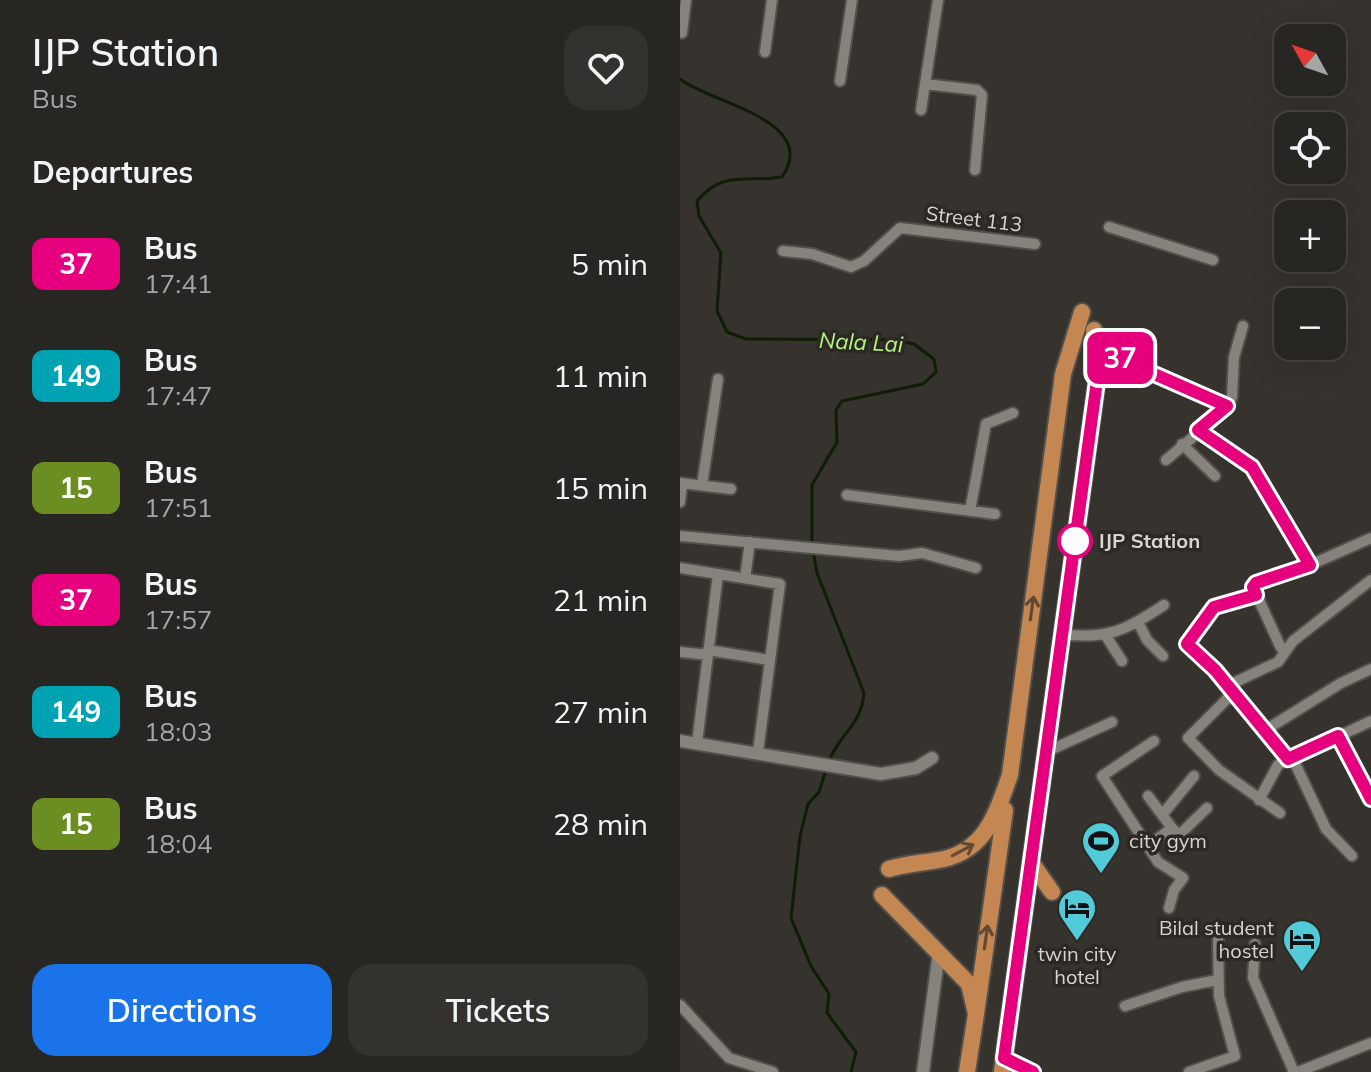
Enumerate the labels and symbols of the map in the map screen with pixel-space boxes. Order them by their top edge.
north arrow [1274,24,1346,96]
street label: Street 113 [925,200,1023,237]
water label: Nala Lai [818,326,905,358]
line badge: 37 [1084,332,1156,384]
marker: IJP Station [1058,524,1092,558]
place label: IJP Station [1099,528,1200,553]
one-way arrow [1025,596,1040,621]
sports icon: city gym [1080,820,1122,875]
place label: city gym [1129,828,1207,853]
one-way arrow [951,841,975,857]
hotel icon: twin city hotel [1056,887,1098,942]
place label: Bilal student hostel [1159,915,1274,963]
hotel icon: Bilal student hostel [1281,918,1323,973]
one-way arrow [979,925,994,950]
place label: twin city hotel [1038,941,1117,989]

